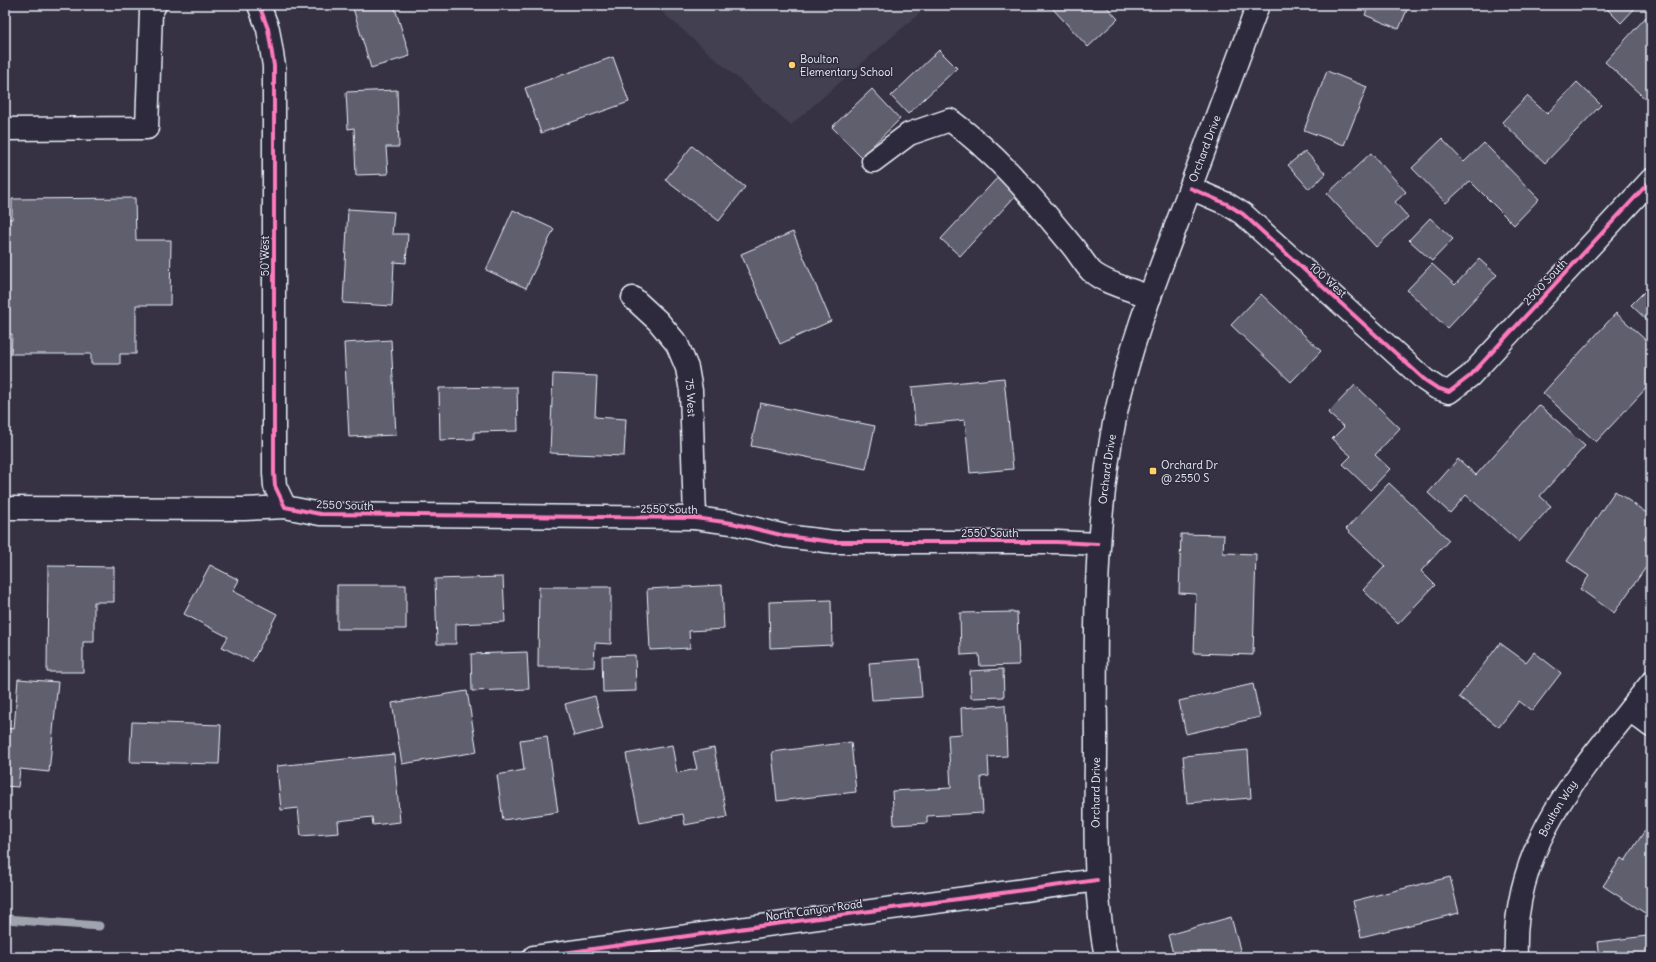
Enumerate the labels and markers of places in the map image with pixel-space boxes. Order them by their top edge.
place label: Boulton Elementary School [800,52,893,79]
marker: Boulton Elementary School [787,60,797,70]
place label: Orchard Dr @ 2550 S [1161,458,1218,485]
marker: Orchard Dr @ 2550 S [1148,466,1158,476]

